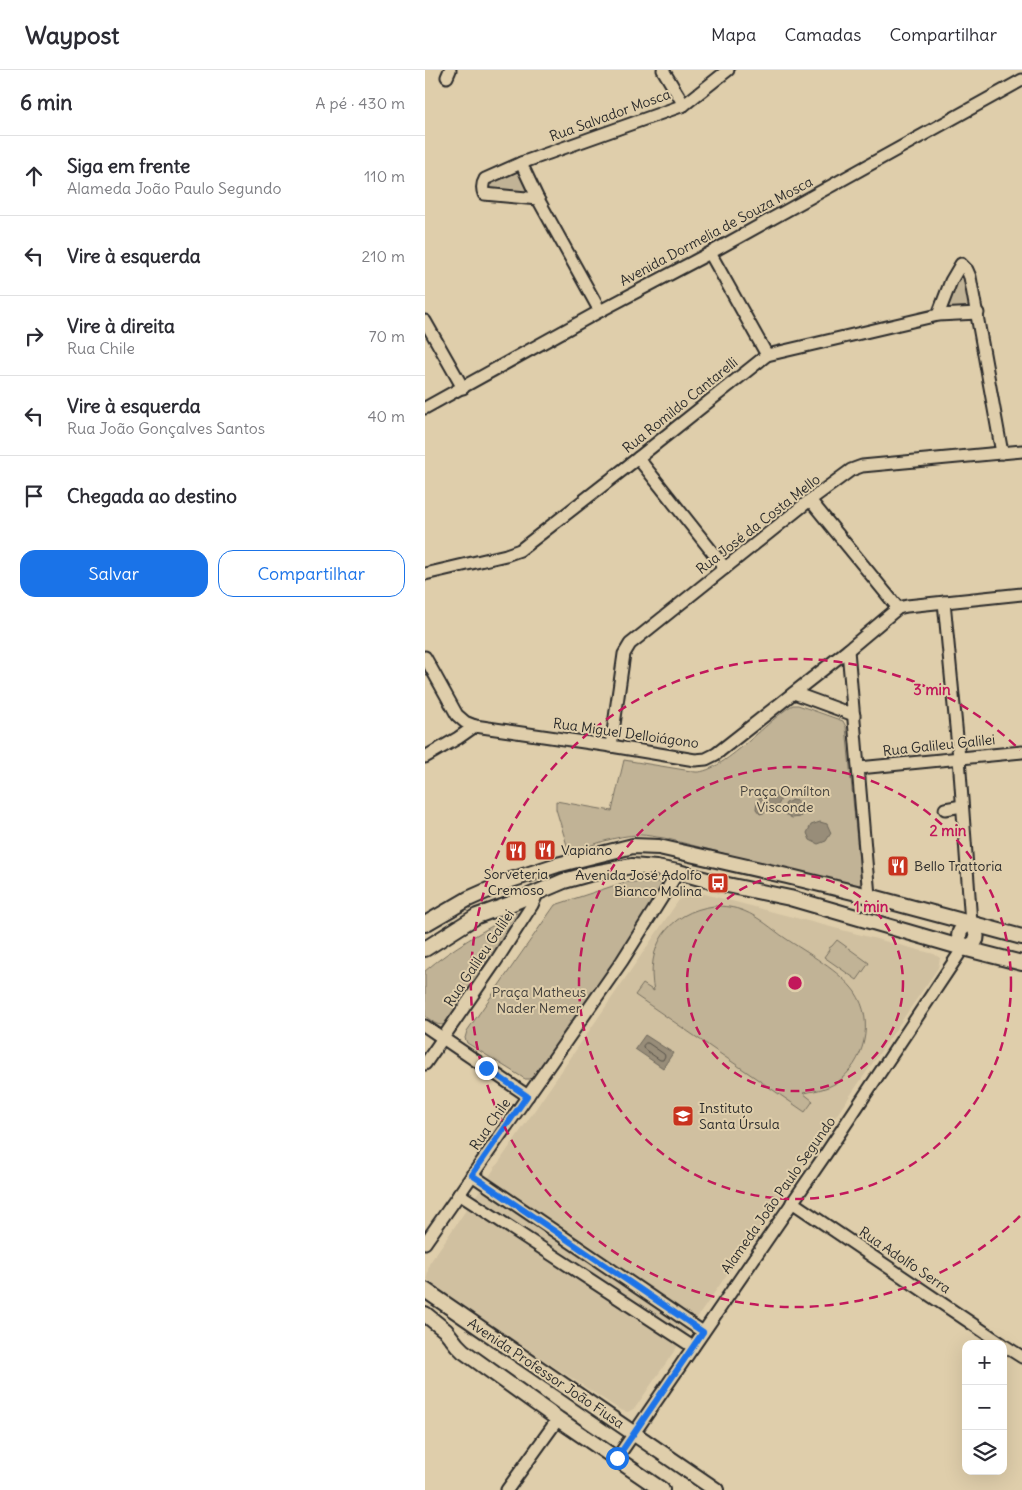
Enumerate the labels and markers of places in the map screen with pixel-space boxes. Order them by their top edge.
restaurant icon: Vapiano [533,838,557,862]
restaurant icon: Sorveteria Cremoso [504,839,528,863]
place label: Vapiano [561,841,612,859]
restaurant icon: Bello Trattoria [886,854,910,878]
place label: Bello Trattoria [914,857,1002,875]
place label: Sorveteria Cremoso [484,865,548,899]
place label: Avenida José Adolfo Bianco Molina [575,866,702,900]
bus stop icon: Avenida José Adolfo Bianco Molina [706,871,730,895]
centre of rings [786,974,804,992]
place label: Instituto Santa Úrsula [699,1099,780,1133]
school or university icon: Instituto Santa Úrsula [671,1104,695,1128]

